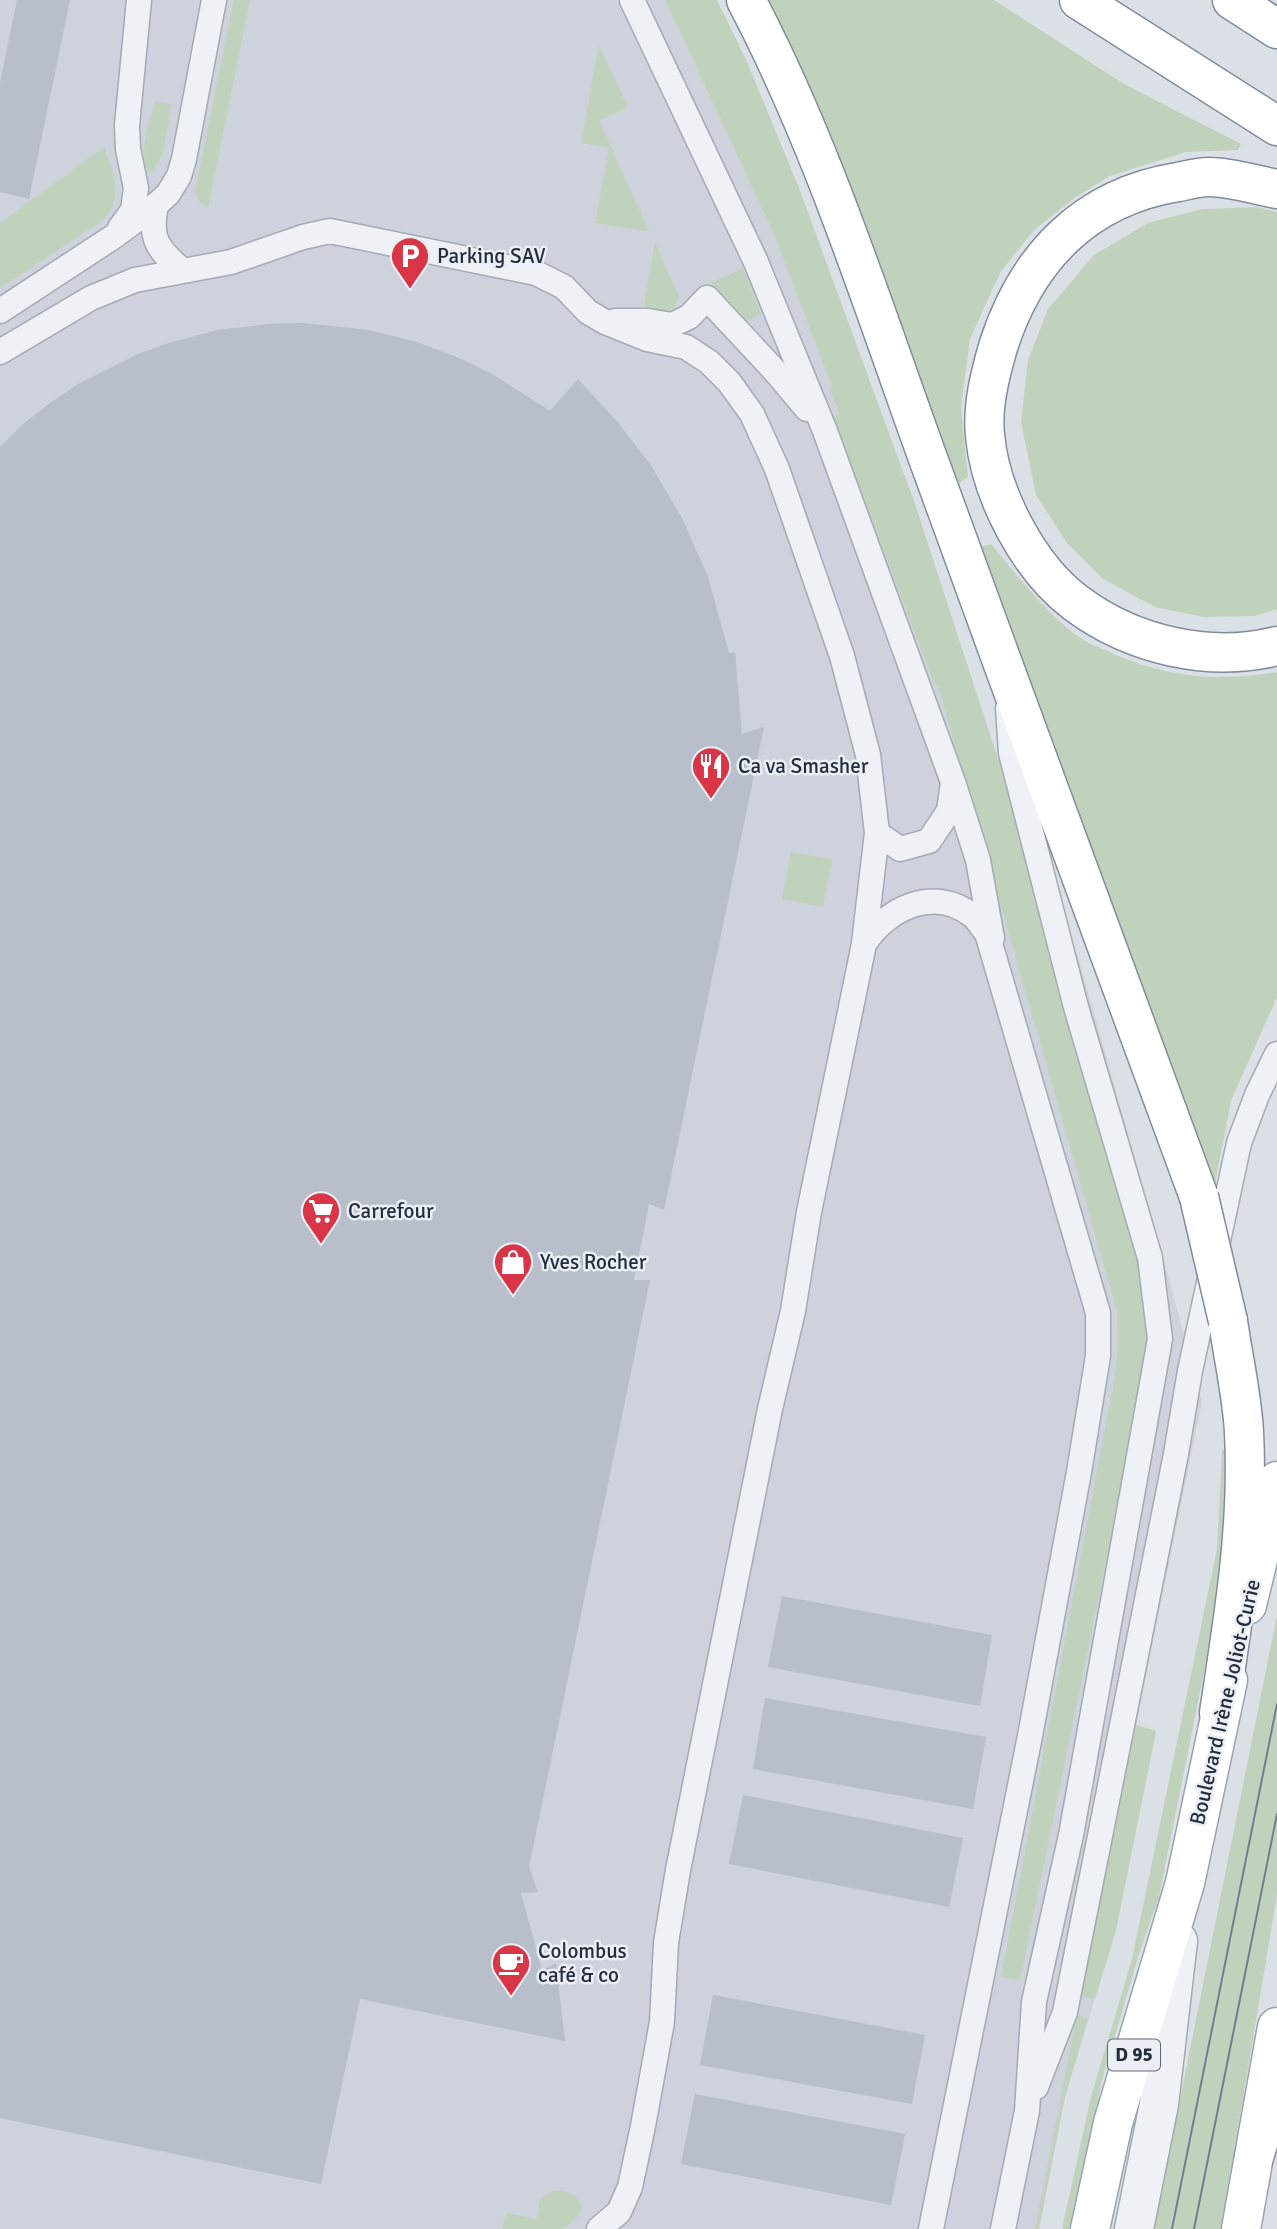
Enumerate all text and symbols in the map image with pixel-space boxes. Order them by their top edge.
parking icon: Parking SAV [389,235,431,290]
place label: Parking SAV [437,243,546,269]
restaurant icon: Ca va Smasher [690,745,732,800]
place label: Ca va Smasher [738,753,869,779]
supermarket icon: Carrefour [300,1190,342,1245]
place label: Carrefour [348,1198,434,1224]
shop icon: Yves Rocher [492,1241,534,1296]
place label: Yves Rocher [540,1249,647,1275]
street label: Boulevard Irène Joliot-Curie [1184,1577,1266,1827]
place label: Colombus café & co [538,1938,627,1988]
cafe icon: Colombus café & co [490,1942,532,1997]
road number: D 95 [1108,2039,1160,2070]

